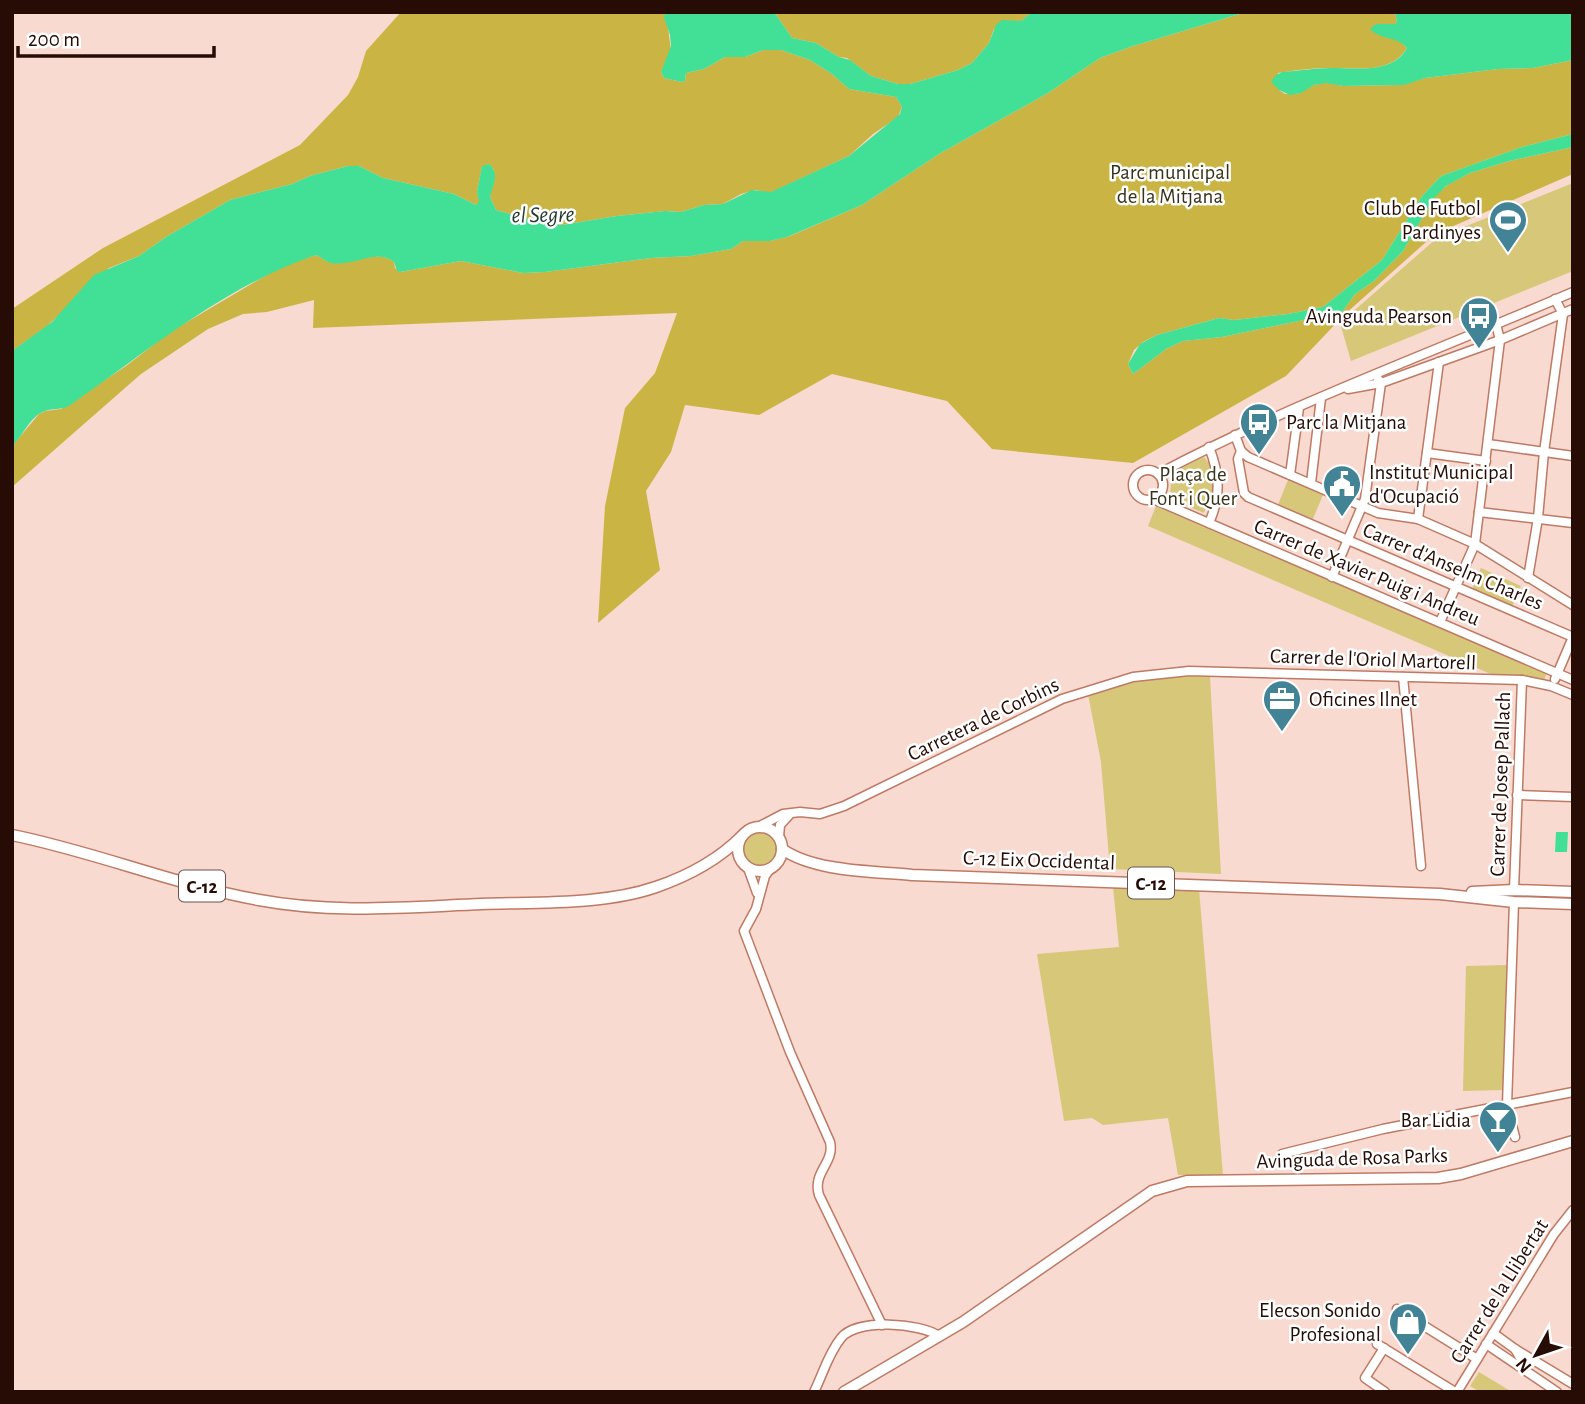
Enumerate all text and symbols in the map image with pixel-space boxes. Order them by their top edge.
scale bar [18,14,214,58]
text: 200 m [28,29,80,50]
park label: Parc municipal de la Mitjana [1110,162,1230,207]
place label: Club de Futbol Pardinyes [1364,198,1481,243]
sports icon: Club de Futbol Pardinyes [1487,199,1529,254]
water label: el Segre [512,203,575,228]
bus stop icon: Avinguda Pearson [1458,295,1500,350]
place label: Avinguda Pearson [1306,306,1452,327]
bus stop icon: Parc la Mitjana [1238,401,1280,456]
place label: Parc la Mitjana [1286,412,1407,433]
place label: Institut Municipal d'Ocupació [1369,462,1514,507]
public building icon: Institut Municipal d'Ocupació [1321,463,1363,518]
park label: Plaça de Font i Quer [1149,464,1238,509]
street label: Carrer de Xavier Puig i Andreu [1251,515,1483,630]
street label: Carrer d'Anselm Charles [1360,519,1546,614]
street label: Carrer de l'Oriol Martorell [1269,645,1476,674]
street label: Carretera de Corbins [904,674,1062,765]
office icon: Oficines Ilnet [1261,678,1303,733]
place label: Oficines Ilnet [1309,689,1417,710]
street label: Carrer de Josep Pallach [1487,691,1514,877]
street label: C-12 Eix Occidental [962,847,1115,874]
road number: C-12 [1128,868,1174,898]
road number: C-12 [179,870,225,902]
bar icon: Bar Lidia [1477,1099,1519,1154]
place label: Bar Lidia [1401,1110,1471,1131]
street label: Avinguda de Rosa Parks [1256,1145,1448,1172]
street label: Carrer de la Llibertat [1447,1215,1552,1367]
place label: Elecson Sonido Profesional [1259,1300,1381,1345]
shop icon: Elecson Sonido Profesional [1387,1301,1429,1356]
north arrow [1501,1320,1571,1390]
text: N [1513,1354,1536,1376]

